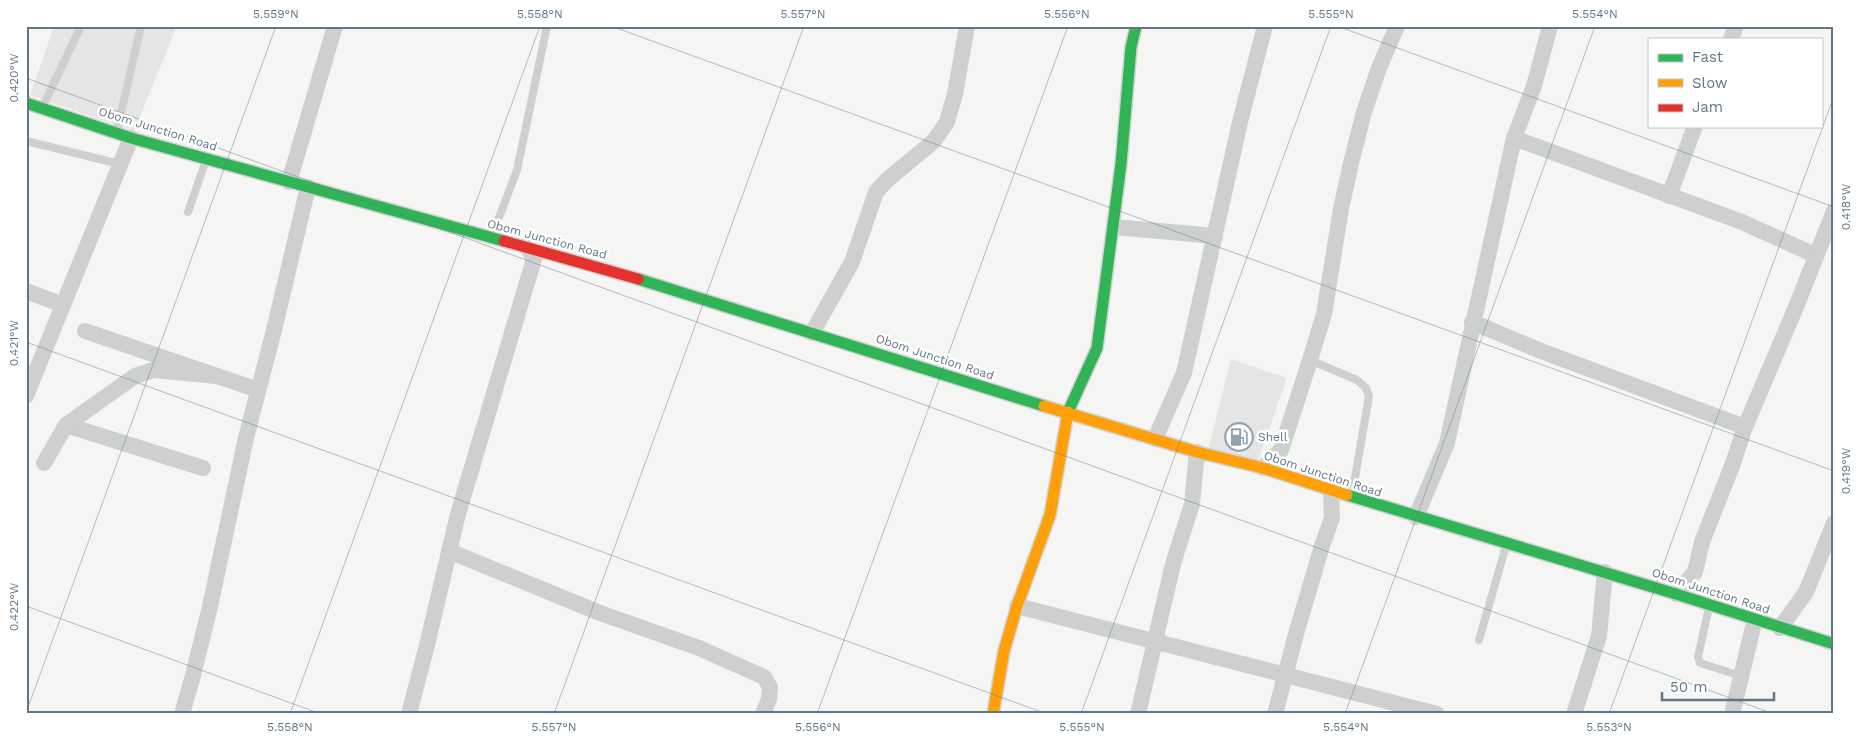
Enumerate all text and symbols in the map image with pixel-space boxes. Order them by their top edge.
text: 5.559°N [253,7,299,21]
text: 5.558°N [517,7,563,21]
text: 5.557°N [780,7,826,21]
text: 5.556°N [1044,7,1090,21]
text: 5.555°N [1308,7,1354,21]
text: 5.554°N [1572,7,1618,21]
legend [1648,38,1822,128]
text: Fast [1692,48,1724,66]
text: 0.420°W [7,53,21,103]
text: Slow [1692,74,1728,92]
text: Jam [1692,98,1723,116]
street label: Obom Junction Road [97,104,219,154]
text: 0.418°W [1839,183,1853,230]
street label: Obom Junction Road [486,216,608,262]
text: 0.421°W [7,319,21,366]
street label: Obom Junction Road [874,331,996,383]
fuel station icon: Shell [1224,422,1254,452]
place label: Shell [1258,430,1288,444]
text: 0.419°W [1839,447,1853,494]
street label: Obom Junction Road [1262,448,1384,500]
street label: Obom Junction Road [1650,565,1772,617]
text: 0.422°W [7,582,21,631]
scale bar [1662,670,1775,702]
text: 50 m [1670,678,1707,696]
text: 5.558°N [267,720,313,734]
text: 5.557°N [531,720,577,734]
text: 5.556°N [795,720,841,734]
text: 5.555°N [1059,720,1105,734]
text: 5.554°N [1323,720,1369,734]
text: 5.553°N [1586,720,1632,734]

